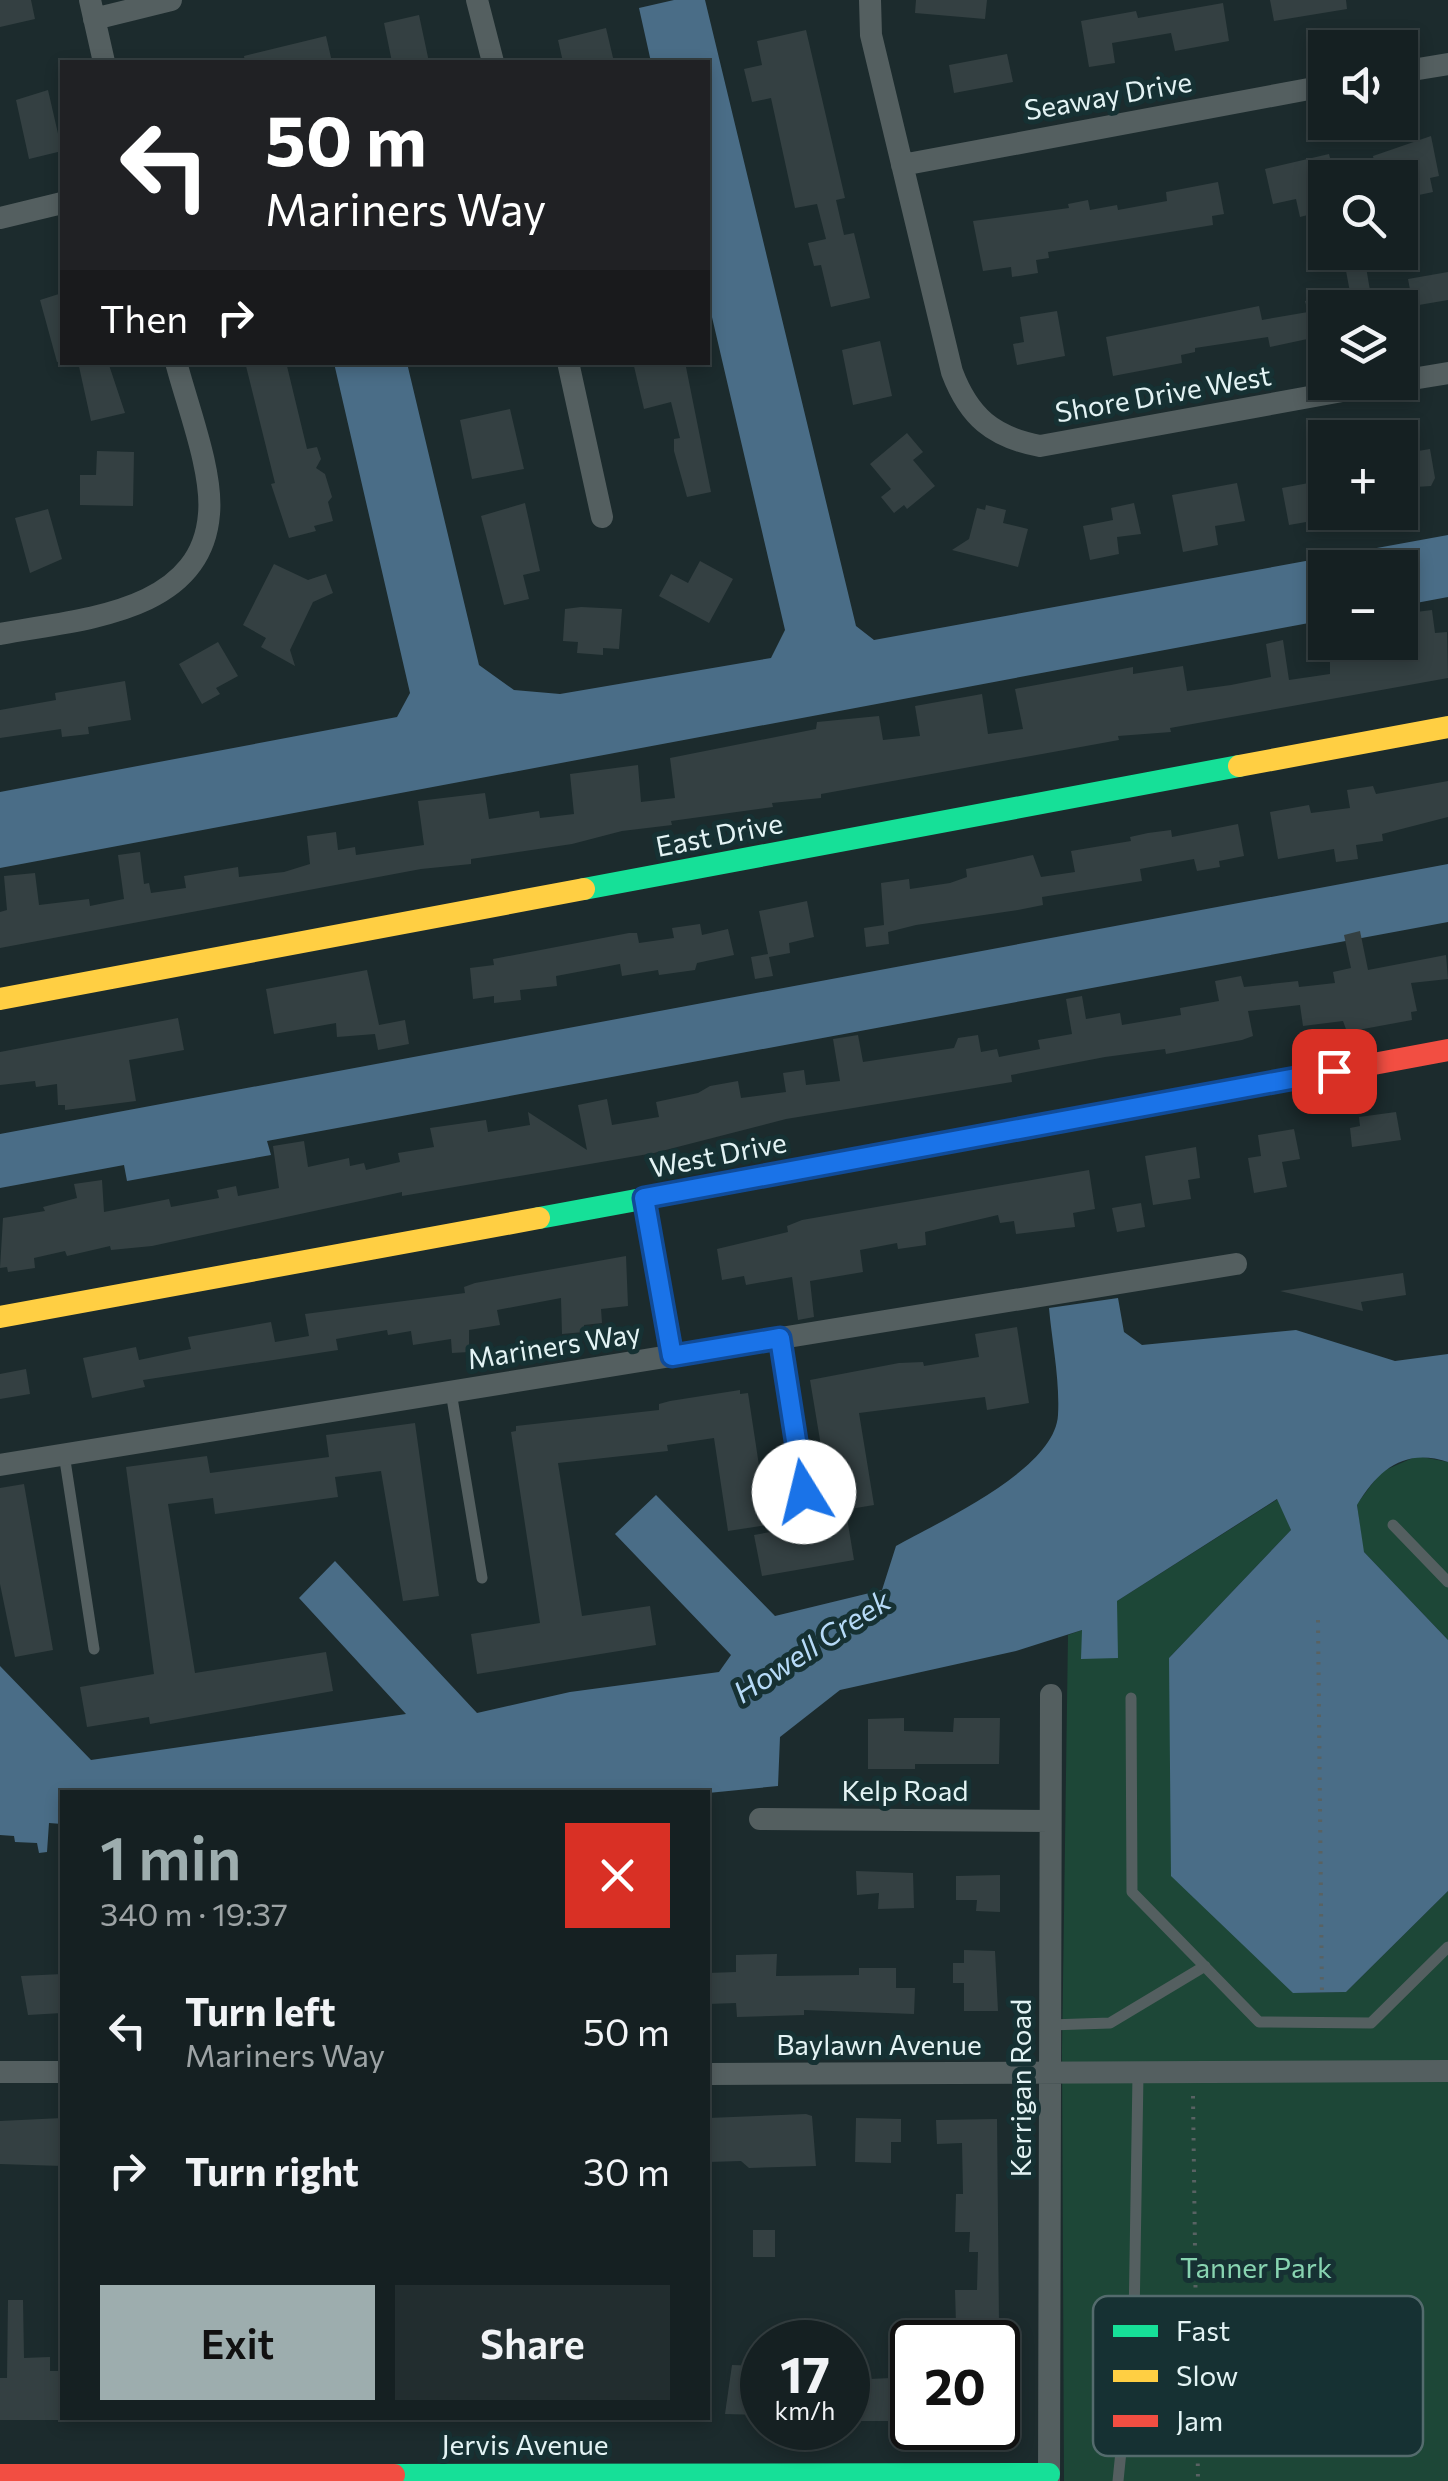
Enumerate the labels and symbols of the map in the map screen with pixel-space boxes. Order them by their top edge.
street label: Seaway Drive [1022,64,1194,126]
street label: Shore Drive West [1052,357,1274,429]
street label: East Drive [653,805,785,863]
pin [1292,1029,1377,1114]
street label: West Drive [647,1124,789,1184]
street label: Mariners Way [465,1315,643,1375]
position arrow [752,1440,856,1544]
water label: Howell Creek [725,1580,897,1710]
street label: Kelp Road [842,1773,969,1807]
street label: Kerrigan Road [1003,1999,1037,2177]
street label: Baylawn Avenue [776,2027,982,2061]
park label: Tanner Park [1180,2250,1332,2284]
legend [1093,2296,1423,2456]
text: Fast [1176,2313,1230,2347]
speed limit sign: 20 [890,2320,1020,2450]
text: Slow [1176,2358,1238,2392]
text: Jam [1176,2403,1223,2437]
street label: Jervis Avenue [441,2427,609,2461]

